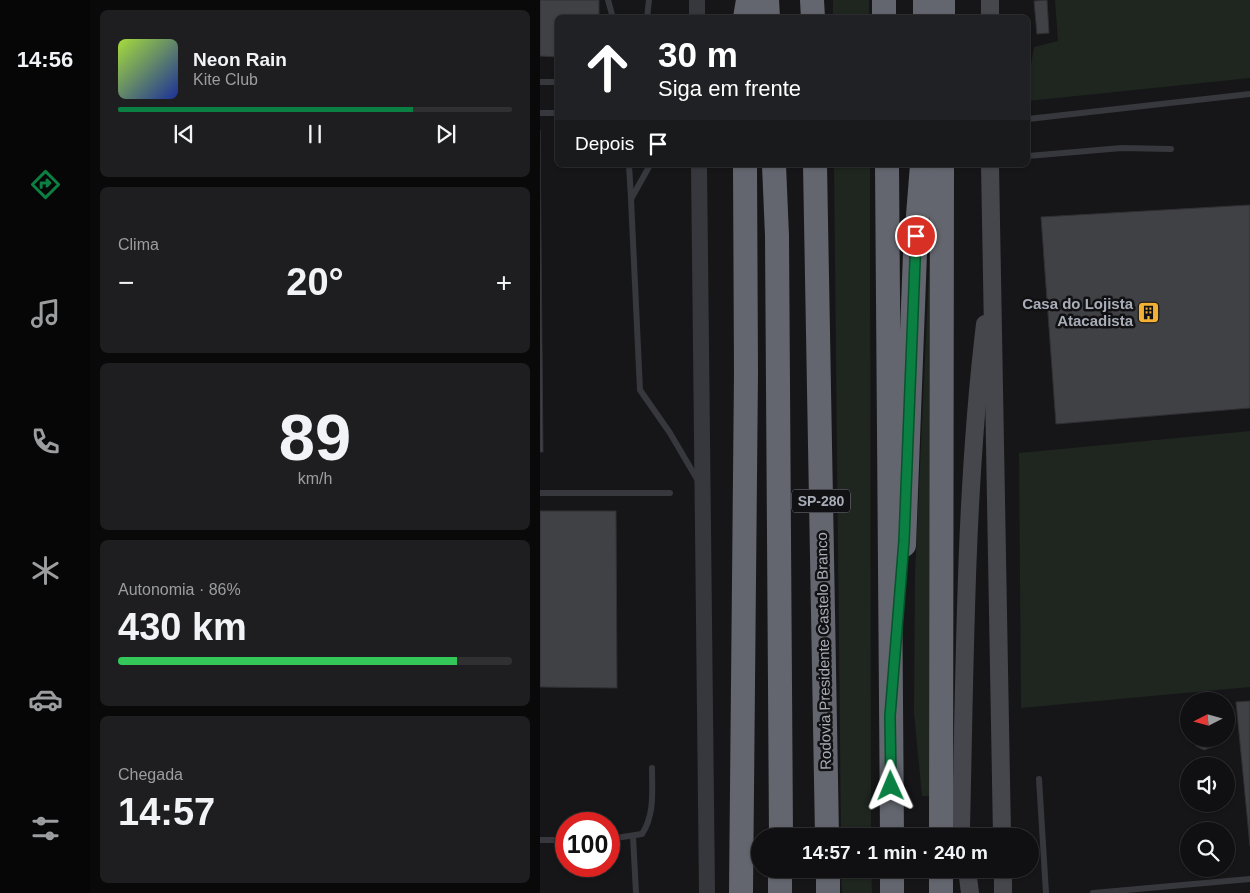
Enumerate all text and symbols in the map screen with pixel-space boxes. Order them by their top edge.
icon: ahead [575,35,640,100]
text: 30 m [658,35,738,74]
text: 14:56 [17,47,73,72]
text: Neon Rain [193,49,287,70]
text: Kite Club [193,71,258,88]
text: Siga em frente [658,76,801,101]
icon: previous [170,120,198,148]
icon: pause [301,120,329,148]
icon: next [432,120,460,148]
icon: arrive [644,130,672,158]
text: Depois [575,133,634,154]
icon: directions [28,167,63,202]
pin [895,215,937,257]
icon: arrive [902,222,930,250]
text: Clima [118,236,159,253]
text: 20° [286,261,344,303]
text: − [118,267,134,298]
text: + [496,267,512,298]
place label: Casa do Lojista Atacadista [1022,295,1134,329]
icon: music [28,296,63,331]
building icon: Casa do Lojista Atacadista [1137,301,1161,325]
text: 89 [279,401,351,474]
icon: phone [28,424,63,459]
text: km/h [298,470,332,487]
road number: SP-280 [792,490,850,512]
street label: Rodovia Presidente Castelo Branco [813,532,834,770]
icon: climate [28,553,63,588]
text: Autonomia · 86% [118,581,241,598]
text: 430 km [118,606,247,648]
icon: car [28,682,63,717]
north arrow [1180,692,1235,748]
map controls [1180,692,1235,877]
button: sound [1180,757,1235,812]
position arrow [864,759,916,811]
text: Chegada [118,766,183,783]
text: 14:57 [118,791,215,833]
icon: filters [28,811,63,846]
speed limit sign: 100 [555,812,620,877]
button: search [1180,822,1235,877]
text: 14:57 · 1 min · 240 m [802,842,988,863]

